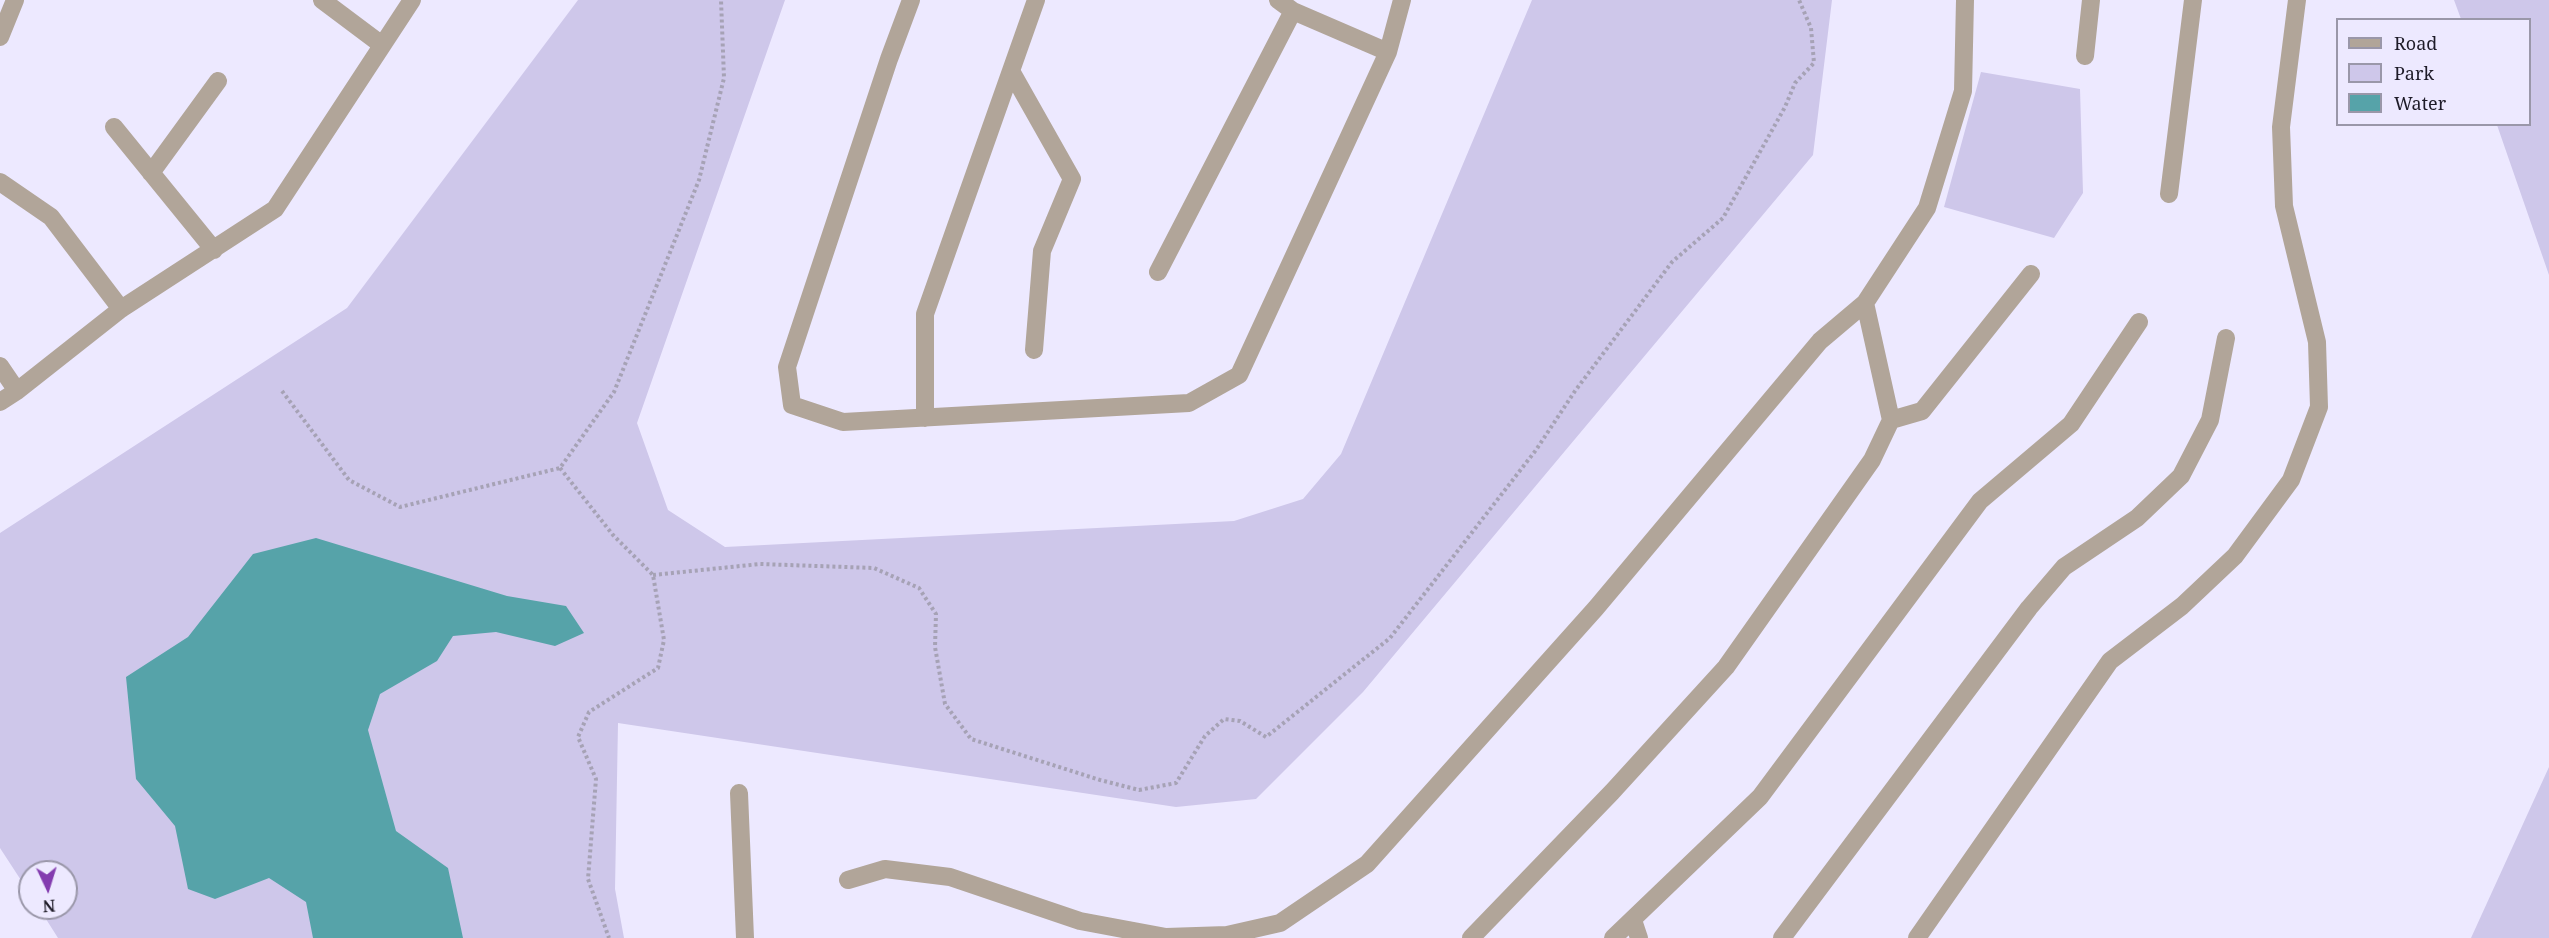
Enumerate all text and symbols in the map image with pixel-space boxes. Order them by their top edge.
legend [2336,18,2531,126]
text: Road [2394,31,2437,55]
text: Park [2394,61,2434,85]
text: Water [2394,91,2446,115]
north arrow [18,860,78,920]
text: N [42,895,56,917]

